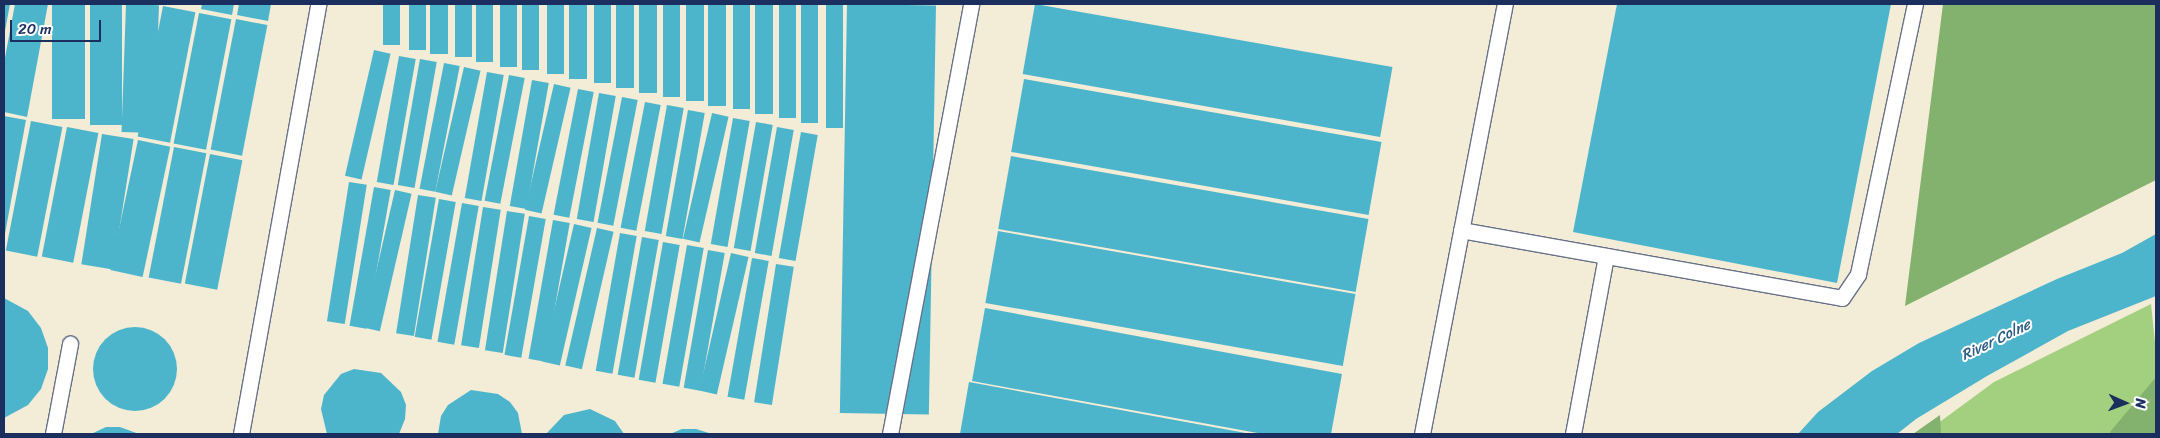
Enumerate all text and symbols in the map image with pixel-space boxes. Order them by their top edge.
scale bar [12,10,104,42]
text: 20 m [18,16,52,42]
water label: River Colne [1958,315,2034,365]
north arrow [2100,378,2150,428]
text: N [2128,398,2153,409]

